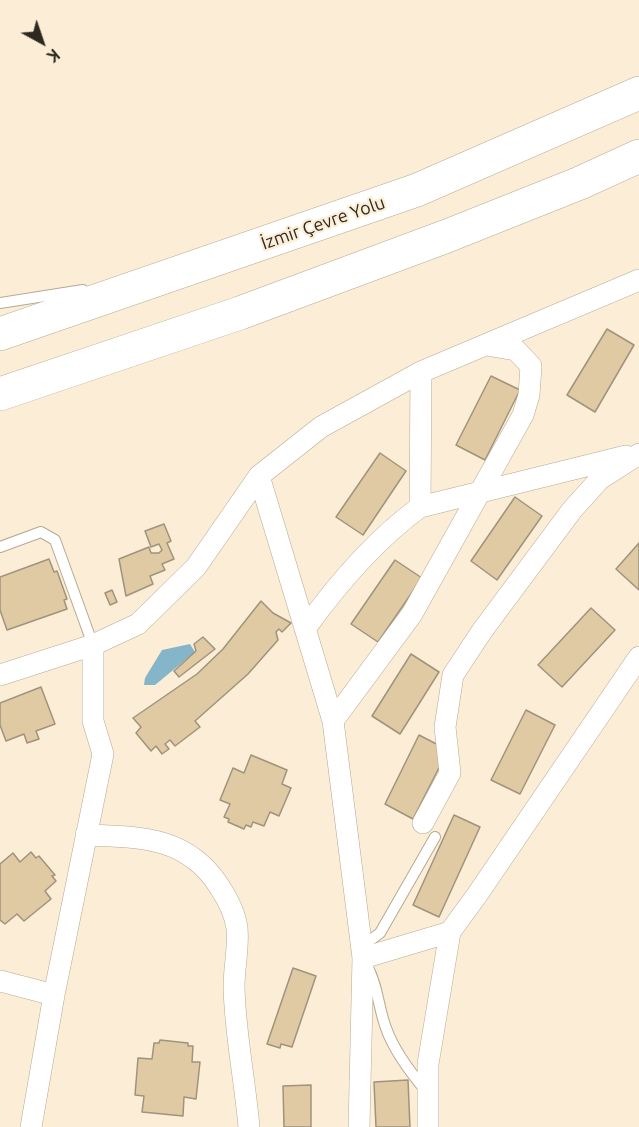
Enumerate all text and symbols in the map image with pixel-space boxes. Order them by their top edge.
north arrow [12,12,72,72]
text: K [44,45,63,66]
street label: İzmir Çevre Yolu [258,192,388,254]

